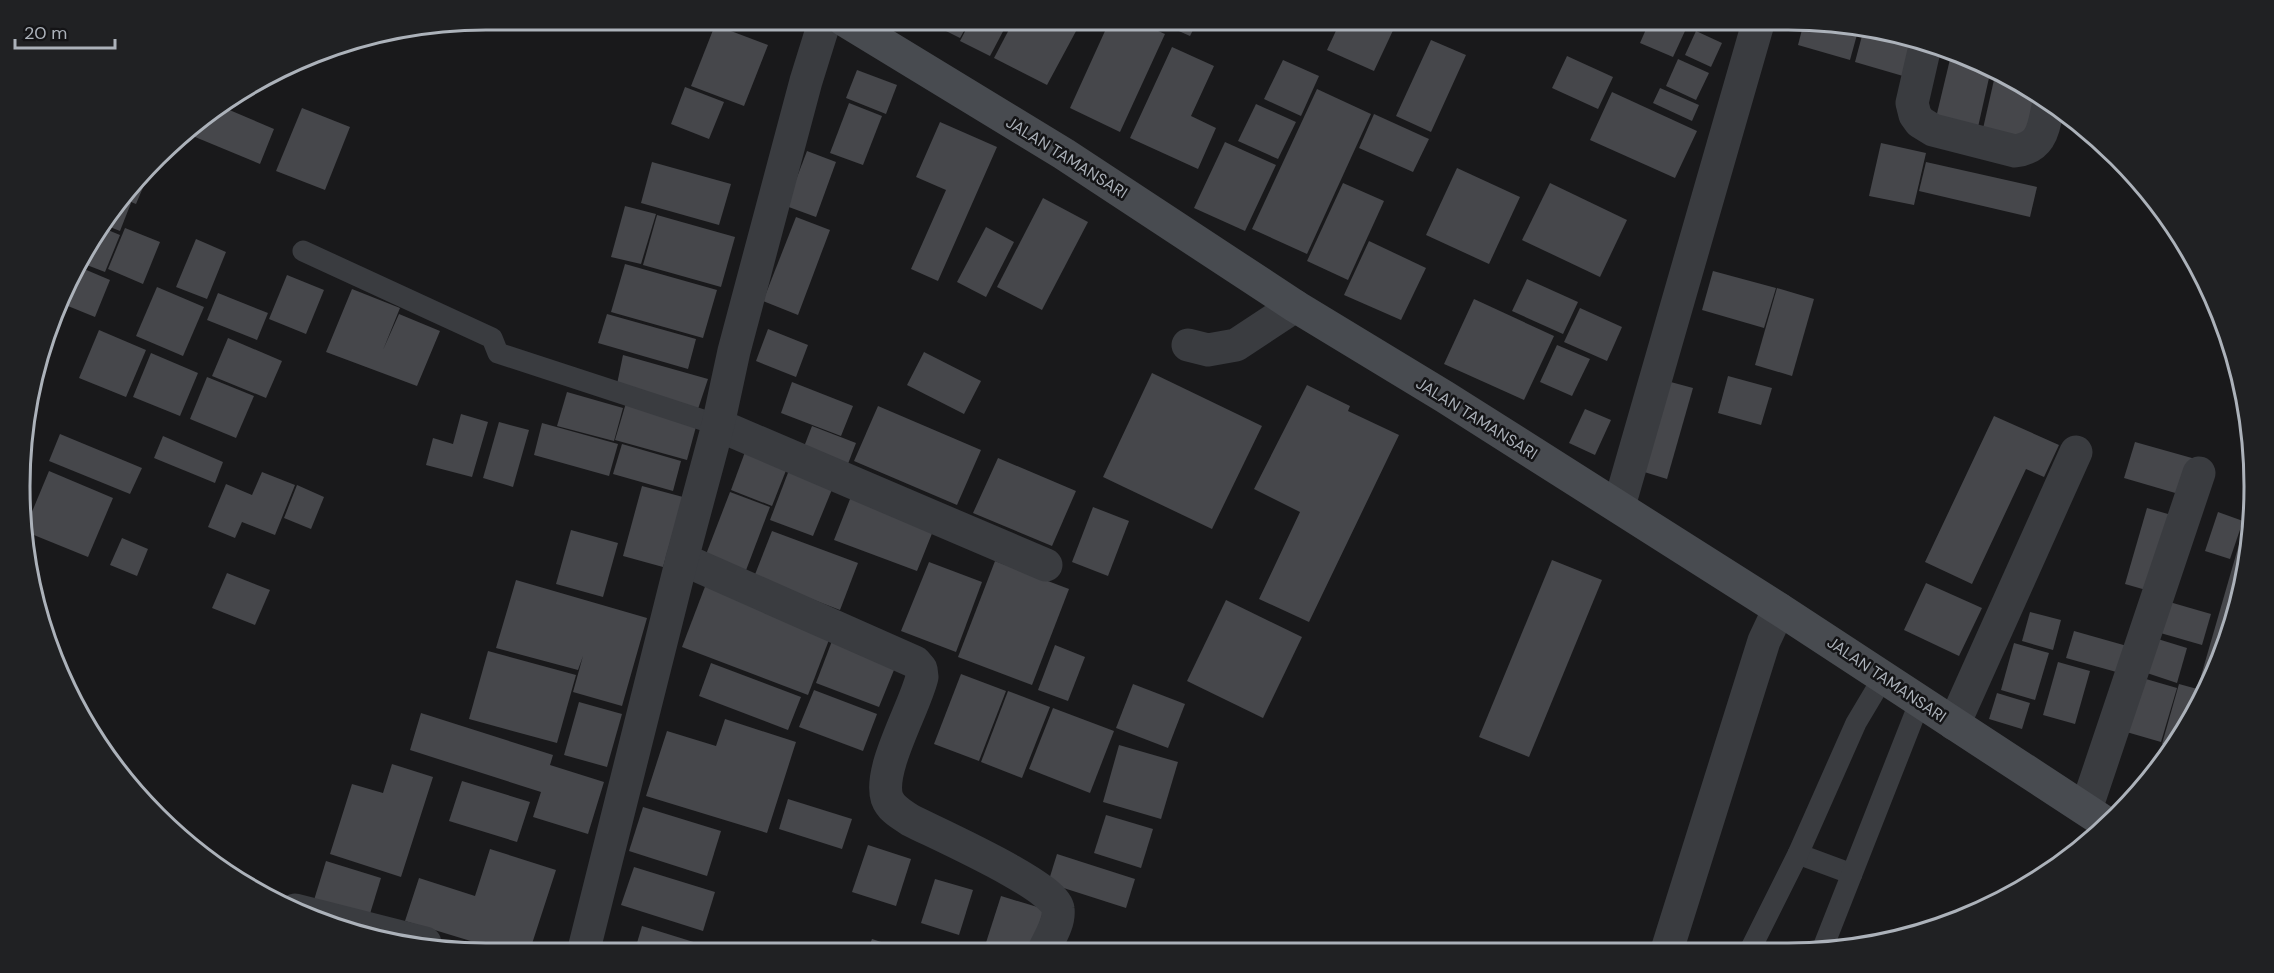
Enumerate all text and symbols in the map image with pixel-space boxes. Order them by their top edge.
scale bar [15,12,116,50]
text: 20 m [24,21,67,45]
street label: JALAN TAMANSARI [1002,112,1131,203]
street label: JALAN TAMANSARI [1412,373,1541,464]
street label: JALAN TAMANSARI [1823,632,1950,727]

